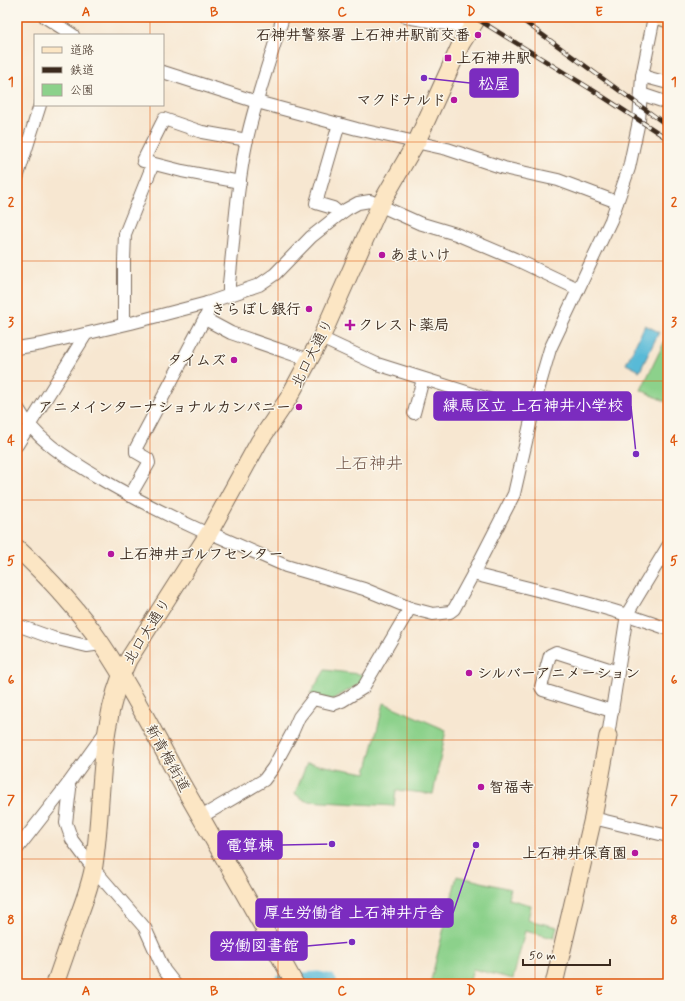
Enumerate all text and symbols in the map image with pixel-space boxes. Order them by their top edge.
text: A [82,4,90,21]
text: B [210,4,219,21]
text: C [337,4,347,21]
text: D [467,4,476,21]
text: E [595,4,603,21]
place label: 石神井警察署 上石神井駅前交番 [256,26,470,46]
marker: 石神井警察署 上石神井駅前交番 [473,30,483,40]
legend [34,34,164,106]
text: 道路 [70,43,94,59]
place label: 上石神井駅 [456,49,531,69]
marker: 上石神井駅 [443,53,453,63]
text: 鉄道 [70,63,94,79]
callout: 松屋 [470,69,518,97]
text: 1 [8,74,14,91]
text: 松屋 [478,74,510,95]
text: 1 [671,74,677,91]
text: 公園 [70,83,94,99]
place label: マクドナルド [357,91,446,111]
marker: マクドナルド [449,95,459,105]
text: 2 [8,194,15,211]
text: 2 [671,194,678,211]
place label: あまいけ [390,246,450,266]
marker: あまいけ [377,250,387,260]
place label: きらぼし銀行 [211,300,301,320]
marker: きらぼし銀行 [304,304,314,314]
text: 3 [8,314,14,331]
text: 3 [671,314,677,331]
street label: 北口大通り [287,315,339,391]
place label: クレスト薬局 [358,316,449,336]
marker: クレスト薬局 [345,320,355,330]
place label: タイムズ [167,351,226,371]
marker: タイムズ [229,355,239,365]
callout: 練馬区立 上石神井小学校 [434,392,631,420]
text: 練馬区立 上石神井小学校 [443,396,623,417]
place label: アニメインターナショナルカンパニー [38,398,291,418]
marker: アニメインターナショナルカンパニー [294,402,304,412]
text: 4 [7,433,15,450]
text: 4 [670,433,678,450]
district label: 上石神井 [335,453,403,475]
place label: 上石神井ゴルフセンター [119,545,283,565]
marker: 上石神井ゴルフセンター [106,549,116,559]
text: 5 [7,553,15,570]
text: 5 [670,553,678,570]
street label: 北口大通り [119,594,176,669]
place label: シルバーアニメーション [477,664,640,684]
marker: シルバーアニメーション [464,668,474,678]
text: 6 [8,672,15,689]
text: 6 [671,672,678,689]
street label: 新青梅街道 [140,721,194,796]
place label: 智福寺 [489,778,534,798]
marker: 智福寺 [476,782,486,792]
text: 7 [7,792,15,809]
text: 7 [670,792,678,809]
callout: 電算棟 [218,831,282,859]
text: 電算棟 [226,836,275,857]
place label: 上石神井保育園 [522,844,627,864]
marker: 上石神井保育園 [630,848,640,858]
callout: 厚生労働省 上石神井庁舎 [256,899,453,927]
text: 厚生労働省 上石神井庁舎 [264,903,444,924]
text: 8 [7,912,15,929]
text: 8 [670,912,678,929]
callout: 労働図書館 [211,932,307,960]
text: 労働図書館 [219,936,299,957]
scale bar [523,941,610,967]
text: 50 m [529,948,556,964]
text: A [82,983,90,1000]
text: B [210,983,219,1000]
text: C [337,983,347,1000]
text: D [467,983,476,1000]
text: E [595,983,603,1000]

